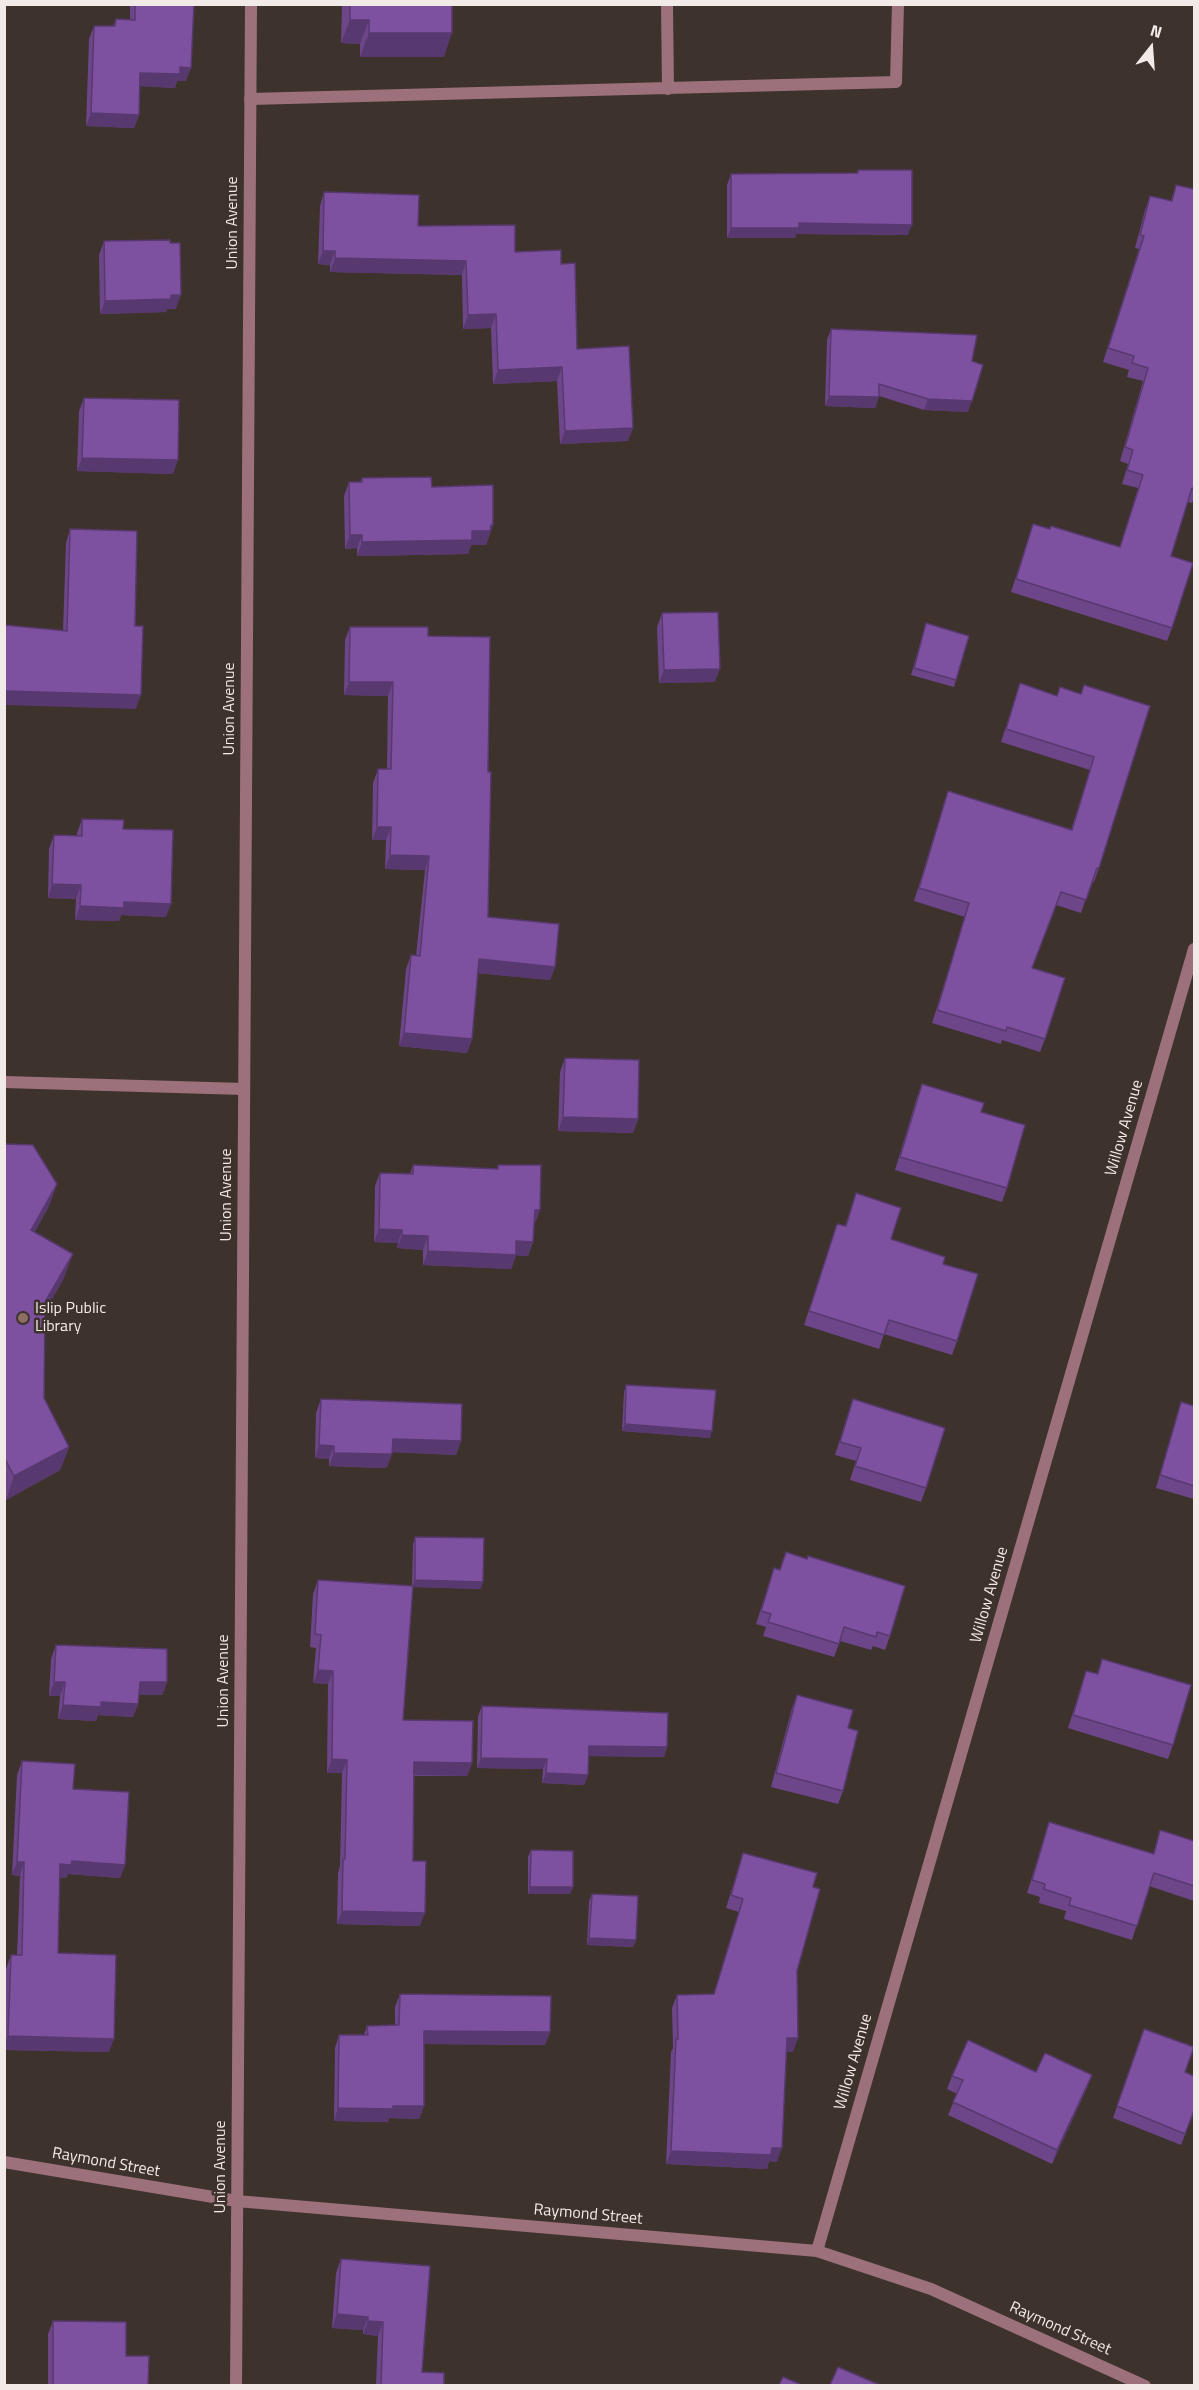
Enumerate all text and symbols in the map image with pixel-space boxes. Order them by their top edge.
north arrow [1121,18,1181,78]
text: N [1147,18,1165,44]
street label: Union Avenue [223,176,243,270]
street label: Union Avenue [220,662,240,756]
street label: Willow Avenue [1102,1078,1148,1178]
street label: Union Avenue [217,1148,237,1242]
place label: Islip Public Library [35,1299,106,1337]
marker: Islip Public Library [16,1311,30,1325]
street label: Willow Avenue [967,1545,1013,1645]
street label: Union Avenue [214,1634,234,1728]
street label: Willow Avenue [831,2012,877,2112]
street label: Union Avenue [211,2120,231,2214]
street label: Raymond Street [51,2144,161,2182]
street label: Raymond Street [533,2201,643,2229]
street label: Raymond Street [1006,2298,1114,2360]

